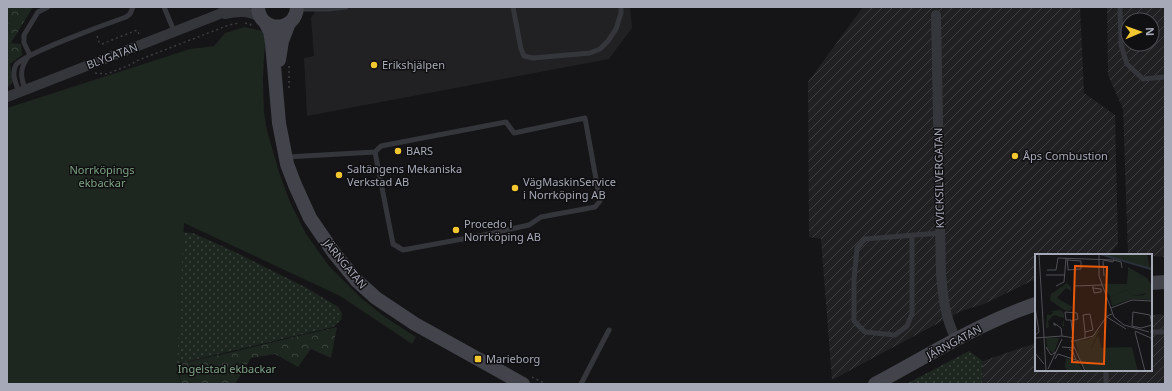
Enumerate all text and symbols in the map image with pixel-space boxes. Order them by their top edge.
north arrow [1120,12,1160,52]
text: N [1143,27,1158,36]
street label: BLYGATAN [84,39,140,72]
place label: Erikshjälpen [382,57,445,72]
marker: Erikshjälpen [369,60,379,70]
street label: KVICKSILVERGATAN [930,127,947,229]
place label: BARS [406,143,433,158]
marker: BARS [393,146,403,156]
place label: Åps Combustion [1023,148,1108,163]
marker: Åps Combustion [1010,151,1020,161]
place label: Saltängens Mekaniska Verkstad AB [347,161,462,189]
park label: Norrköpings ekbackar [69,162,135,190]
marker: Saltängens Mekaniska Verkstad AB [334,170,344,180]
place label: VägMaskinService i Norrköping AB [523,174,616,202]
marker: VägMaskinService i Norrköping AB [510,183,520,193]
place label: Procedo i Norrköping AB [464,216,541,244]
marker: Procedo i Norrköping AB [451,225,461,235]
street label: JÄRNGATAN [320,235,370,292]
inset map [1035,254,1152,371]
street label: JÄRNGATAN [923,321,984,363]
place label: Marieborg [486,351,540,366]
marker: Marieborg [473,354,483,364]
park label: Ingelstad ekbackar [178,361,277,376]

